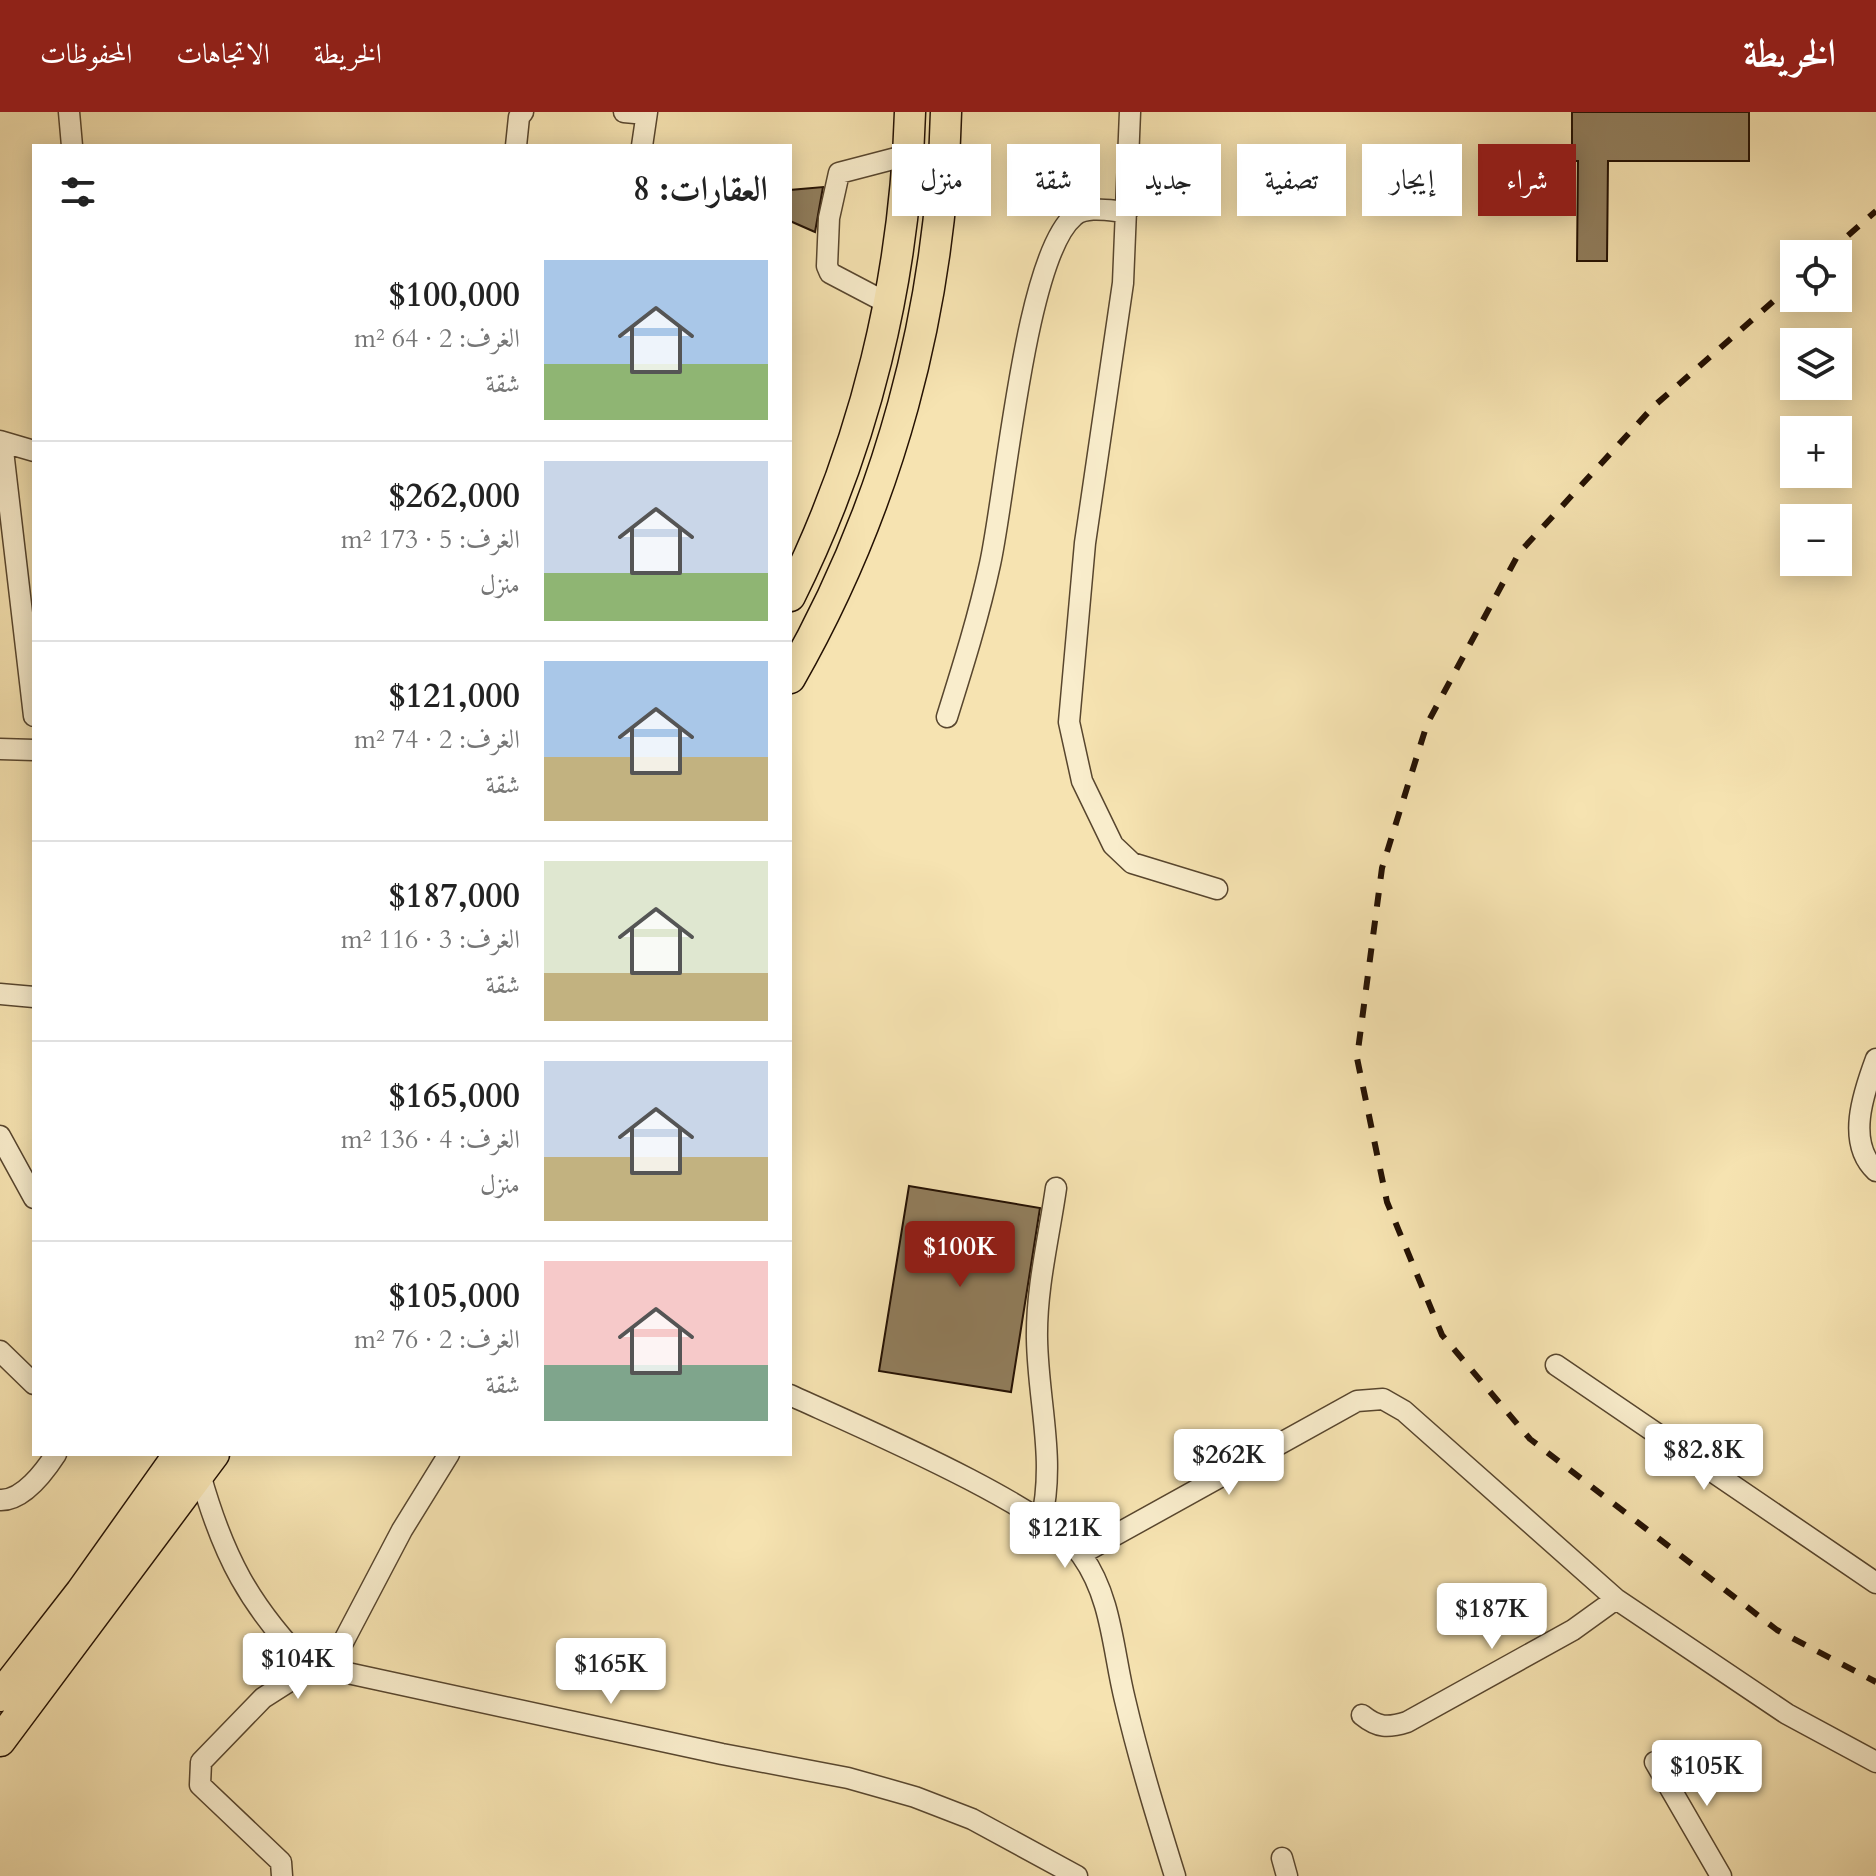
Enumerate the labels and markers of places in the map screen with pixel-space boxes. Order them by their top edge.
pin: $100K [904,1221,1016,1289]
pin: $82.8K [1639,1424,1769,1492]
pin: $262K [1173,1429,1285,1497]
pin: $121K [1009,1502,1121,1570]
pin: $187K [1436,1583,1548,1651]
pin: $104K [242,1633,354,1701]
pin: $165K [555,1638,667,1706]
pin: $105K [1651,1740,1763,1808]

